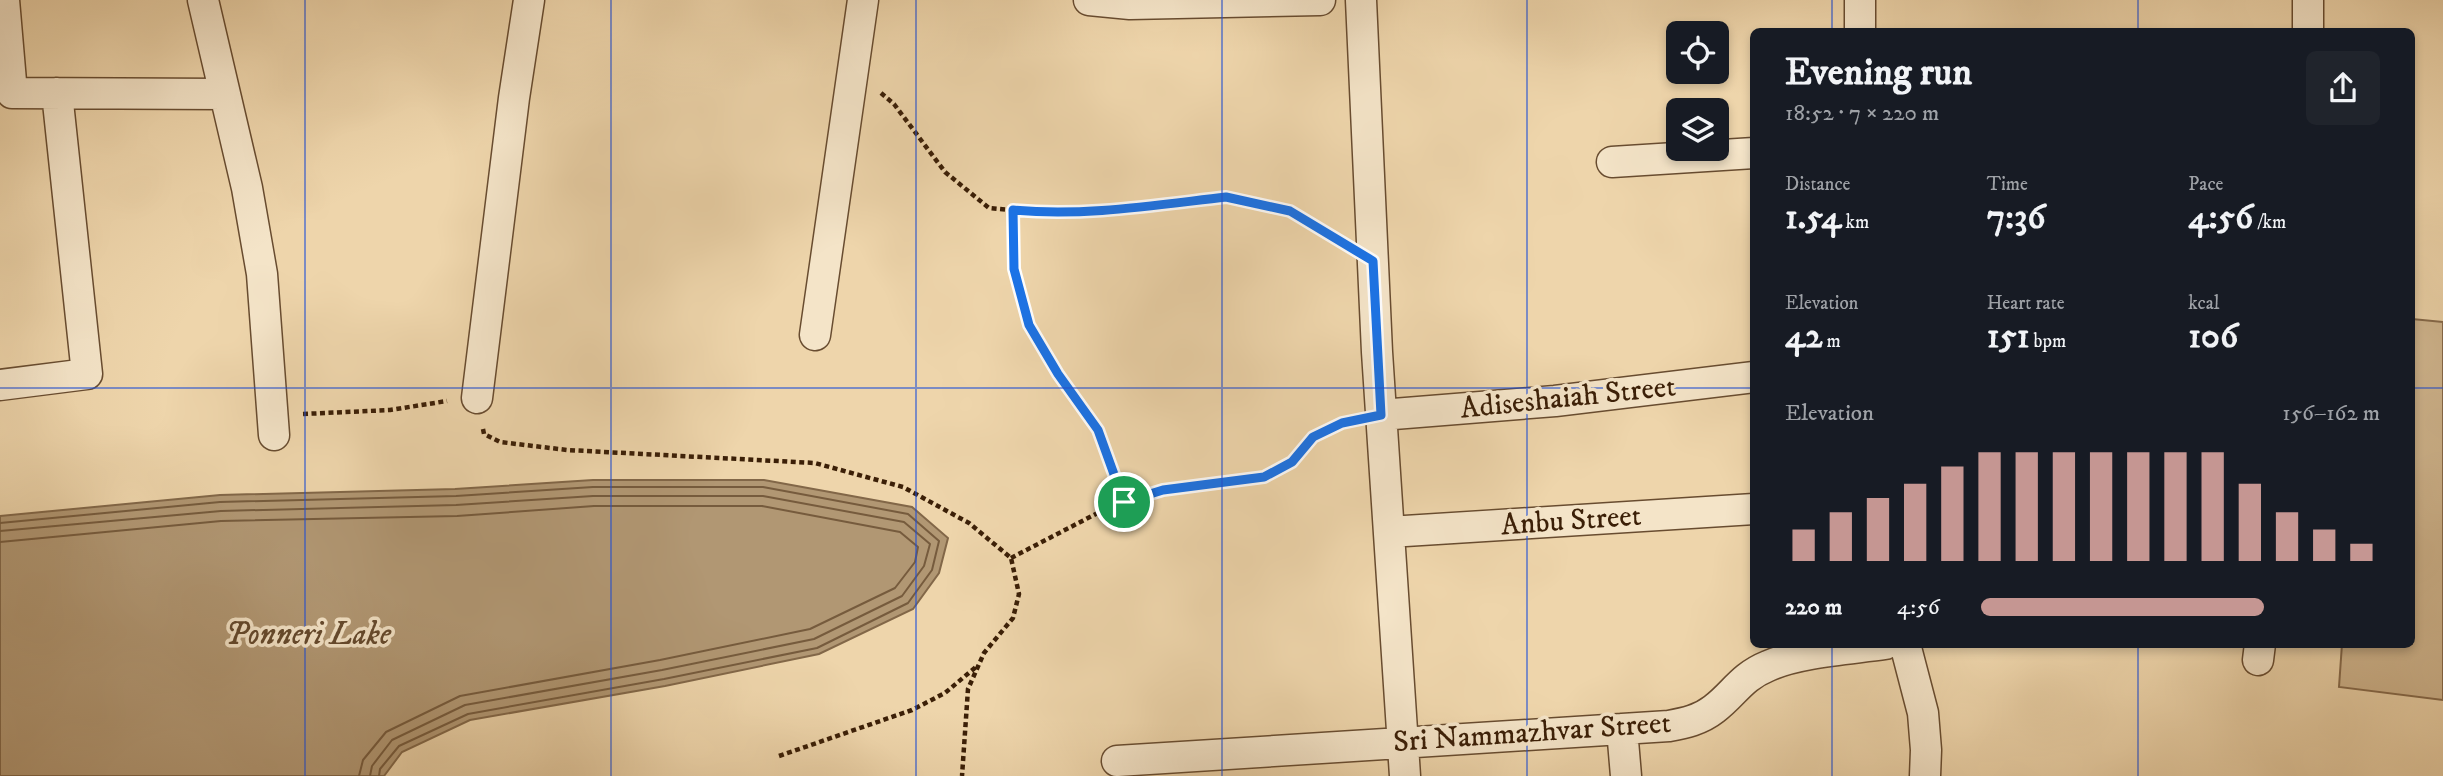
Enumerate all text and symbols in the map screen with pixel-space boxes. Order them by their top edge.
map controls [1666,21,1729,161]
button: locate [1666,21,1729,84]
text: Evening run [1785,49,1972,97]
button: share [2306,51,2380,125]
button: layers [1666,98,1729,161]
text: 18:52 · 7 × 220 m [1785,99,1939,128]
text: Distance [1785,173,1850,196]
text: Time [1987,173,2028,196]
text: Pace [2188,173,2223,196]
text: 1.54 [1785,196,1841,240]
text: 7:36 [1987,196,2046,240]
text: 4:56 [2188,196,2253,240]
text: km [1841,211,1869,234]
text: /km [2253,211,2286,234]
text: Elevation [1785,292,1859,315]
text: Heart rate [1987,292,2065,315]
text: kcal [2188,292,2220,315]
text: 42 [1785,315,1822,359]
text: 151 [1987,315,2030,359]
text: 106 [2188,315,2238,359]
text: m [1822,330,1841,353]
text: bpm [2030,330,2066,353]
street label: Adiseshaiah Street [1458,368,1678,428]
text: Elevation [1785,399,1874,428]
text: 156–162 m [2282,399,2380,428]
pin [1094,472,1154,532]
icon: arrive [1105,483,1143,521]
street label: Anbu Street [1500,498,1642,544]
text: 220 m [1785,593,1842,622]
text: 4:56 [1897,593,1940,622]
water label: Ponneri Lake [225,615,392,655]
street label: Sri Nammazhvar Street [1392,705,1672,761]

